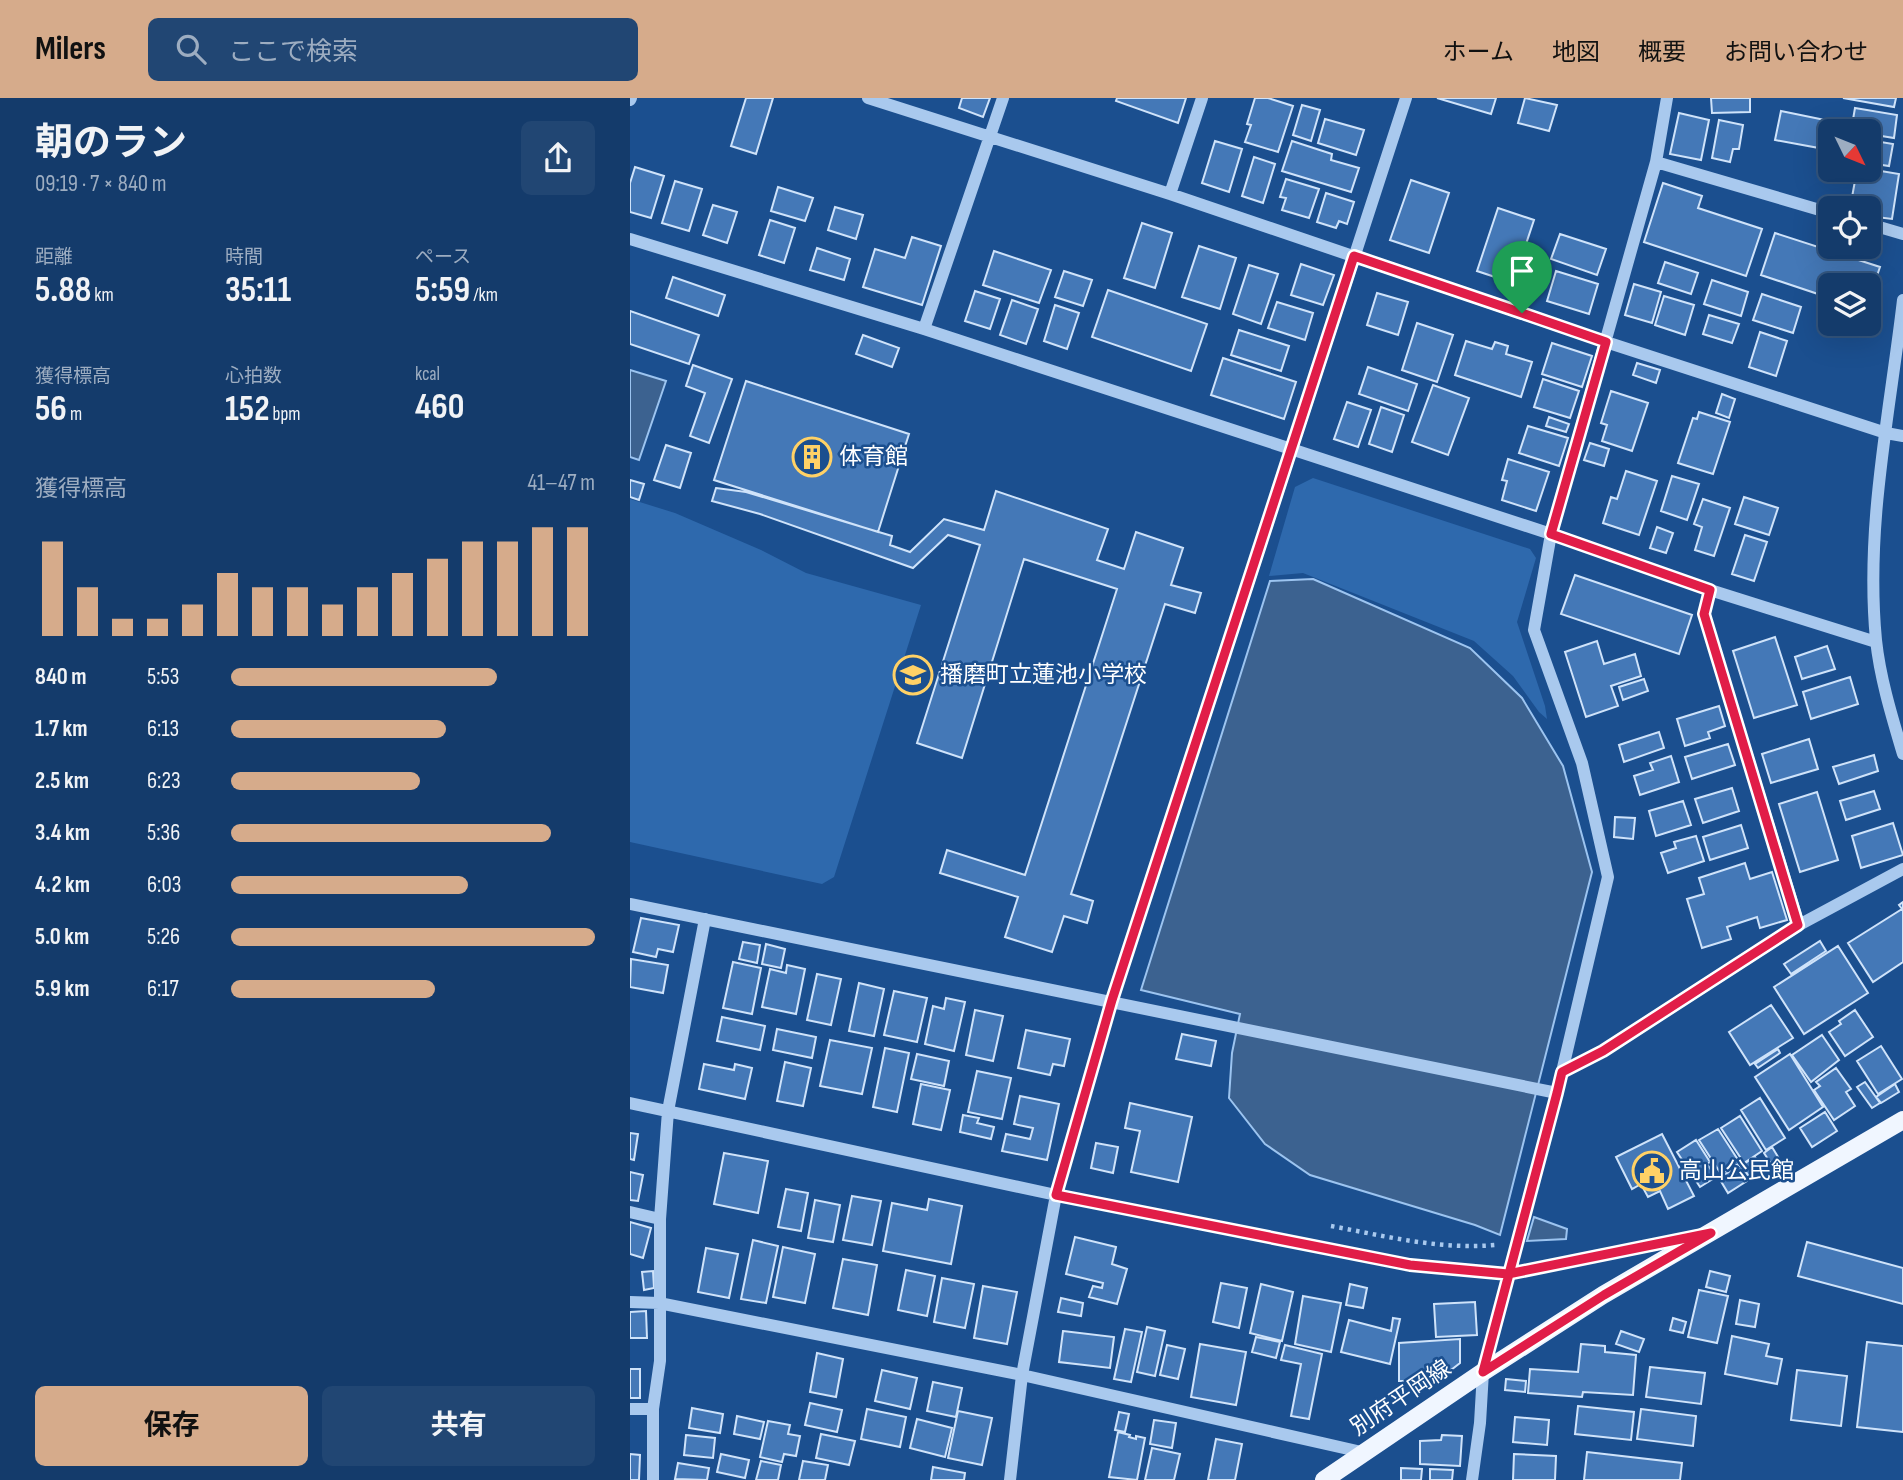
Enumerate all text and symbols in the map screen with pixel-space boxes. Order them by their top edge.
search box [148,18,638,81]
text: Milers [35,29,106,69]
icon: search [172,30,210,68]
text: ここで検索 [228,37,358,68]
text: ホーム [1443,38,1514,67]
text: 地図 [1552,38,1600,67]
text: 概要 [1638,38,1686,67]
text: お問い合わせ [1724,38,1868,67]
north arrow [1818,119,1881,182]
map controls [1818,119,1881,336]
text: 朝のラン [35,121,187,166]
button: share [521,121,595,195]
text: 09:19 · 7 × 840 m [35,170,167,198]
button: locate [1818,196,1881,259]
pin [1492,241,1552,313]
text: 距離 [35,246,73,269]
text: 時間 [225,246,263,269]
text: ペース [415,246,471,269]
icon: arrive [1503,252,1541,290]
text: 5.88 [35,269,91,312]
text: 35:11 [225,269,291,312]
text: 5:59 [415,269,470,312]
button: layers [1818,273,1881,336]
text: km [91,284,114,307]
text: /km [470,284,498,307]
text: kcal [415,363,440,386]
text: 獲得標高 [35,365,111,388]
text: 心拍数 [225,365,282,388]
text: 460 [415,386,464,429]
text: 56 [35,388,67,431]
text: 152 [225,388,269,431]
text: m [67,403,82,426]
text: bpm [269,403,300,426]
building icon: 体育館 [791,436,833,478]
place label: 体育館 [839,443,908,471]
text: 41–47 m [527,469,595,497]
text: 獲得標高 [35,475,127,503]
school or university icon: 播磨町立蓮池小学校 [892,654,934,696]
place label: 播磨町立蓮池小学校 [940,661,1147,689]
text: 840 m [35,663,87,691]
text: 5:53 [147,663,179,691]
text: 1.7 km [35,715,88,743]
text: 6:13 [147,715,179,743]
text: 2.5 km [35,767,89,795]
text: 6:23 [147,767,181,795]
text: 3.4 km [35,819,90,847]
text: 5:36 [147,819,180,847]
text: 4.2 km [35,871,90,899]
text: 6:03 [147,871,181,899]
text: 5.0 km [35,923,89,951]
text: 5:26 [147,923,180,951]
text: 5.9 km [35,975,89,1003]
text: 6:17 [147,975,179,1003]
public building icon: 高山公民館 [1631,1150,1673,1192]
place label: 高山公民館 [1679,1157,1794,1185]
street label: 別府平岡線 [1346,1354,1456,1442]
button: 保存 [35,1386,308,1466]
button: 共有 [322,1386,595,1466]

